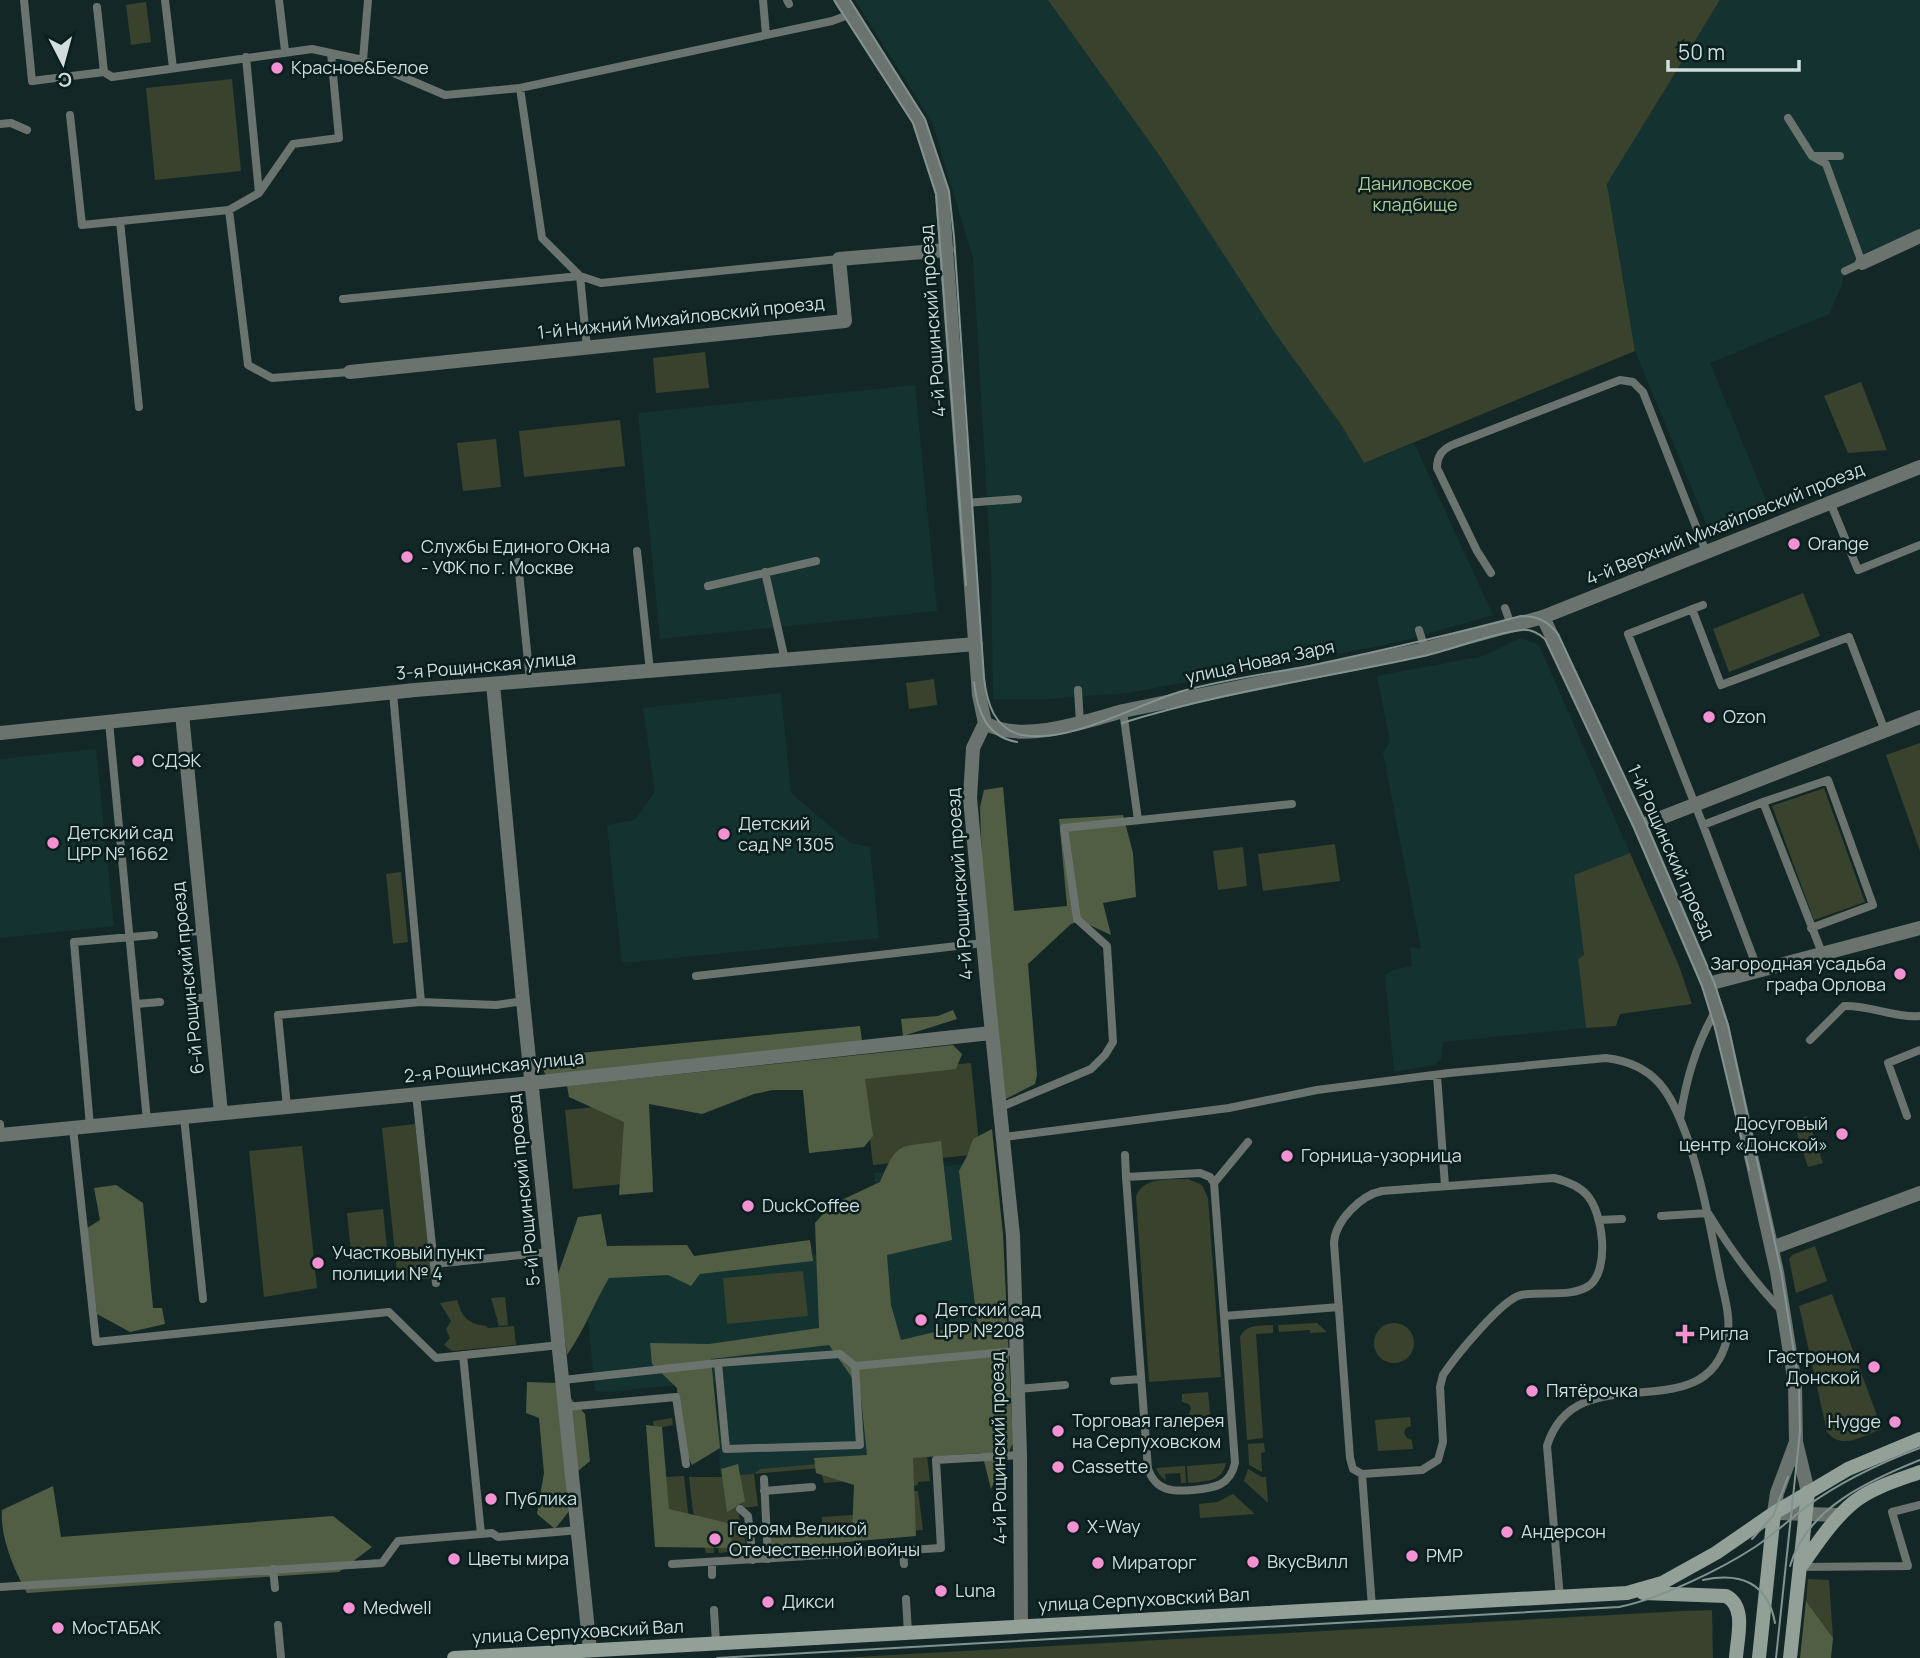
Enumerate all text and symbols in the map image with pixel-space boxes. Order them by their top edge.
north arrow [28,28,98,98]
scale bar [1668,28,1799,72]
text: 50 m [1678,38,1725,66]
place label: Красное&Белое [291,55,429,79]
marker: Красное&Белое [269,60,285,76]
text: С [56,66,73,94]
park label: Даниловское кладбище [1358,171,1472,216]
street label: 4-й Рощинский проезд [913,224,951,418]
street label: 1-й Нижний Михайловский проезд [536,290,826,344]
street label: 4-й Верхний Михайловский проезд [1582,456,1867,590]
place label: Orange [1808,531,1869,555]
place label: Службы Единого Окна - УФК по г. Москве [421,534,610,579]
marker: Orange [1786,536,1802,552]
marker: Службы Единого Окна - УФК по г. Москве [399,549,415,565]
street label: улица Новая Заря [1183,633,1337,689]
street label: 3-я Рощинская улица [395,645,577,685]
place label: Ozon [1723,704,1766,728]
marker: Ozon [1701,709,1717,725]
place label: СДЭК [152,748,201,772]
marker: СДЭК [130,753,146,769]
street label: 1-й Рощинский проезд [1622,760,1721,943]
street label: 4-й Рощинский проезд [940,787,978,981]
place label: Детский сад № 1305 [738,811,834,856]
place label: Детский сад ЦРР № 1662 [67,820,173,865]
marker: Детский сад № 1305 [716,826,732,842]
marker: Детский сад ЦРР № 1662 [45,835,61,851]
street label: 6-й Рощинский проезд [165,880,209,1076]
place label: Загородная усадьба графа Орлова [1710,951,1886,996]
marker: Загородная усадьба графа Орлова [1892,966,1908,982]
street label: 2-я Рощинская улица [403,1045,585,1087]
street label: 5-й Рощинский проезд [501,1093,545,1287]
place label: Досуговый центр «Донской» [1679,1111,1828,1156]
marker: Досуговый центр «Донской» [1834,1126,1850,1142]
place label: Горница-узорница [1301,1143,1462,1167]
marker: Горница-узорница [1279,1148,1295,1164]
place label: DuckCoffee [762,1193,860,1217]
marker: DuckCoffee [740,1198,756,1214]
place label: Участковый пункт полиции № 4 [332,1240,485,1285]
marker: Участковый пункт полиции № 4 [310,1255,326,1271]
place label: Детский сад ЦРР №208 [935,1297,1041,1342]
marker: Детский сад ЦРР №208 [913,1312,929,1328]
place label: Ригла [1699,1321,1749,1345]
marker: Ригла [1677,1326,1693,1342]
place label: Гастроном Донской [1768,1344,1860,1389]
street label: 4-й Рощинский проезд [984,1351,1012,1545]
marker: Гастроном Донской [1866,1359,1882,1375]
place label: Пятёрочка [1546,1378,1638,1402]
marker: Пятёрочка [1524,1383,1540,1399]
place label: Торговая галерея на Серпуховском [1072,1408,1224,1453]
place label: Hygge [1828,1409,1881,1433]
marker: Hygge [1887,1414,1903,1430]
marker: Торговая галерея на Серпуховском [1050,1423,1066,1439]
place label: Cassette [1072,1454,1148,1478]
marker: Cassette [1050,1459,1066,1475]
place label: Публика [505,1486,577,1510]
marker: Публика [483,1491,499,1507]
place label: X-Way [1087,1514,1141,1538]
place label: Героям Великой Отечественной войны [729,1516,920,1561]
marker: X-Way [1065,1519,1081,1535]
place label: Андерсон [1521,1519,1606,1543]
marker: Андерсон [1499,1524,1515,1540]
marker: Героям Великой Отечественной войны [707,1531,723,1547]
place label: PMP [1426,1543,1463,1567]
place label: Цветы мира [468,1546,569,1570]
marker: PMP [1404,1548,1420,1564]
place label: ВкусВилл [1267,1549,1348,1573]
place label: Мираторг [1112,1550,1197,1574]
marker: Цветы мира [446,1551,462,1567]
marker: ВкусВилл [1245,1554,1261,1570]
marker: Мираторг [1090,1555,1106,1571]
place label: Luna [955,1578,996,1602]
street label: улица Серпуховский Вал [1037,1581,1250,1617]
marker: Luna [933,1583,949,1599]
place label: Дикси [782,1589,834,1613]
marker: Дикси [760,1594,776,1610]
place label: Medwell [363,1595,432,1619]
marker: Medwell [341,1600,357,1616]
street label: улица Серпуховский Вал [471,1613,684,1649]
place label: МосТАБАК [72,1615,161,1639]
marker: МосТАБАК [50,1620,66,1636]

